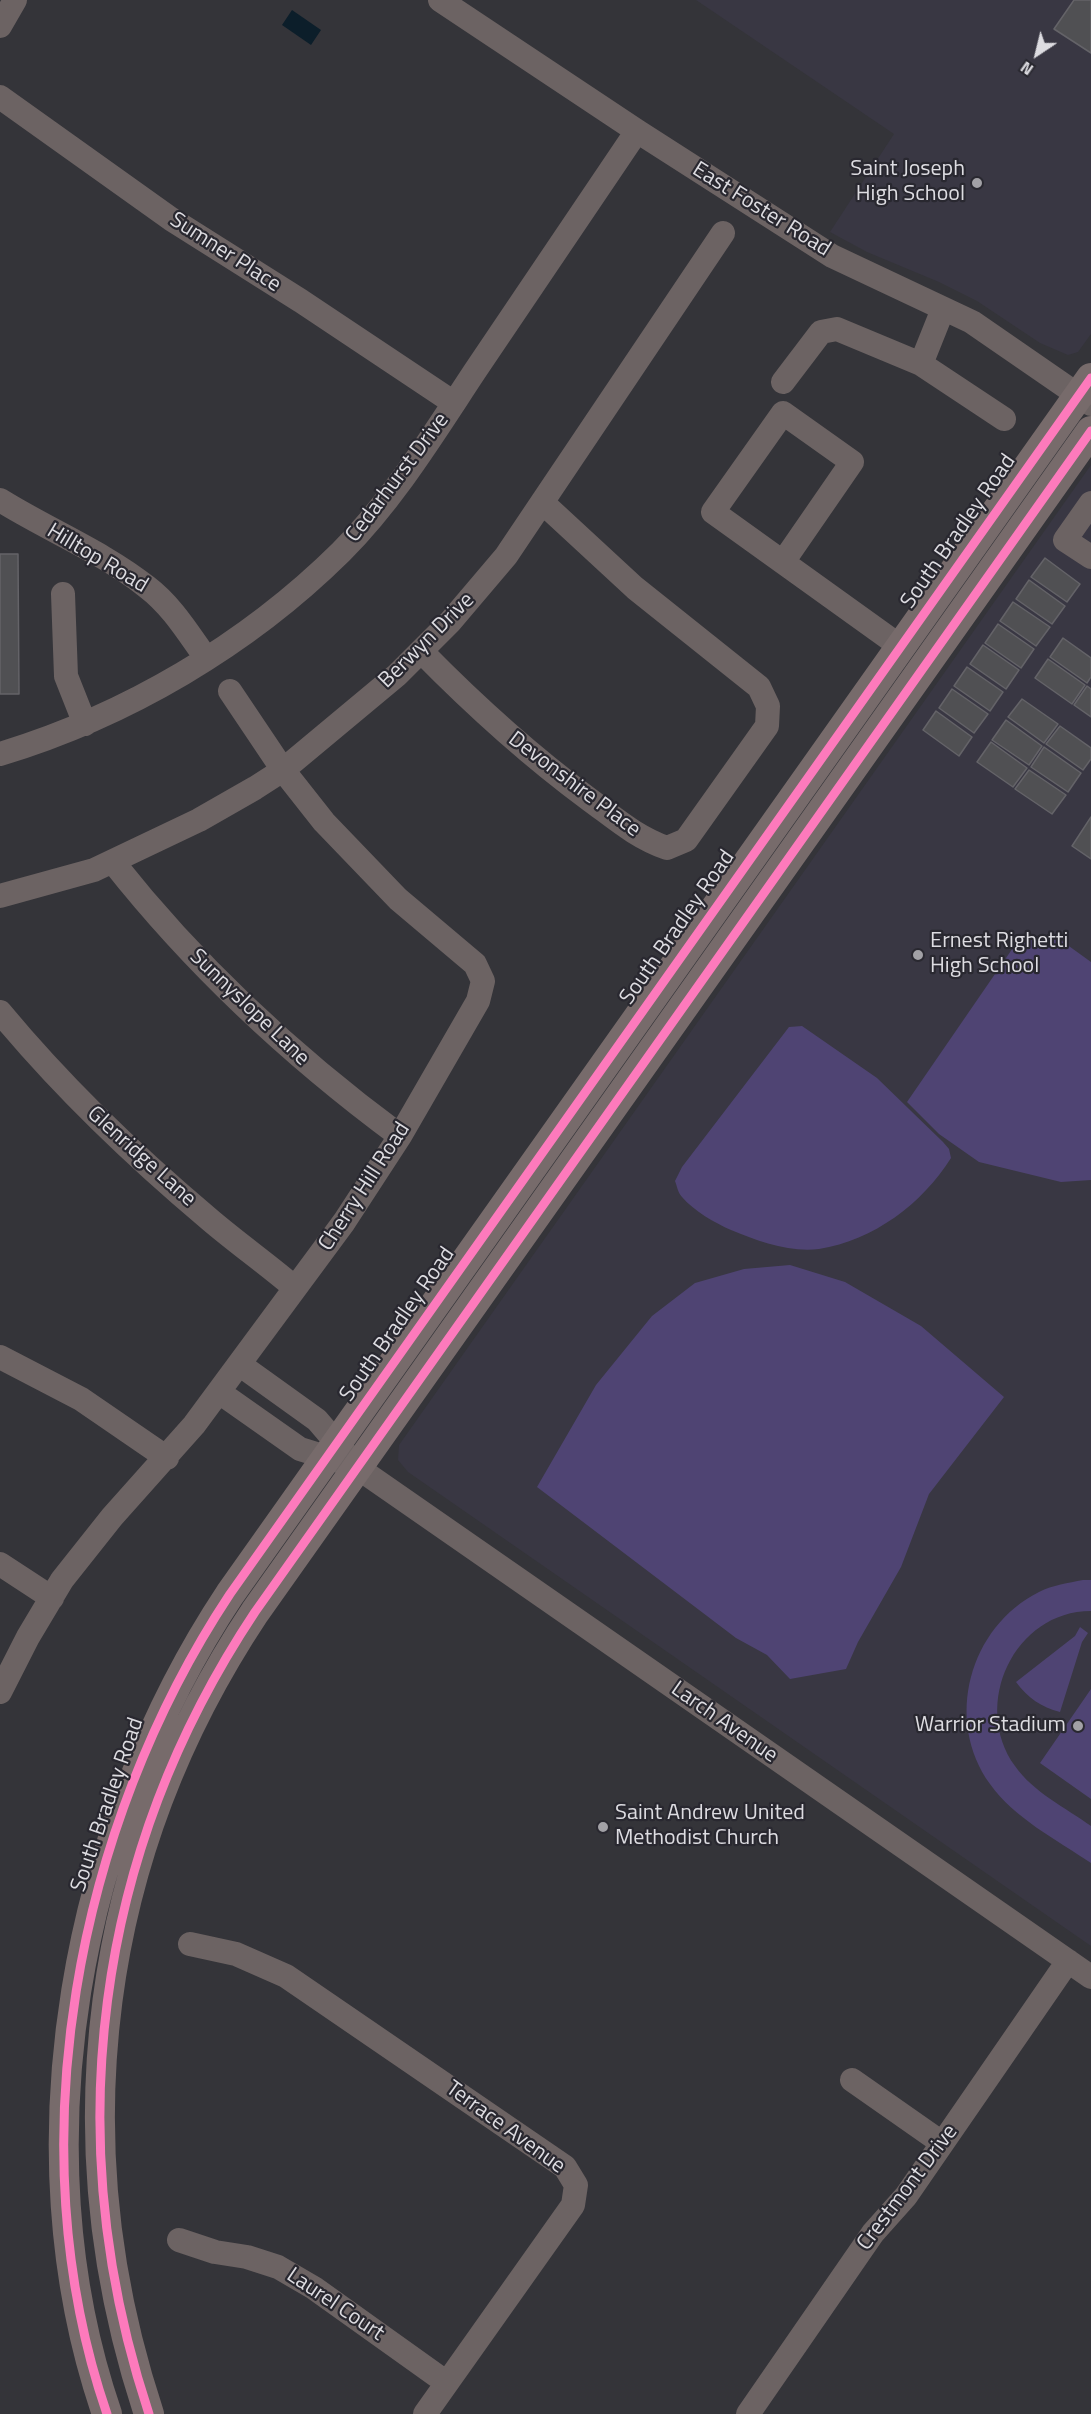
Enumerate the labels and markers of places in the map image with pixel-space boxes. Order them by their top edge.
place label: Saint Joseph High School [850,157,965,208]
marker: Saint Joseph High School [970,176,984,190]
place label: Ernest Righetti High School [930,929,1068,980]
marker: Ernest Righetti High School [911,948,925,962]
place label: Warrior Stadium [915,1713,1066,1739]
marker: Warrior Stadium [1071,1719,1085,1733]
place label: Saint Andrew United Methodist Church [615,1801,805,1852]
marker: Saint Andrew United Methodist Church [596,1820,610,1834]

